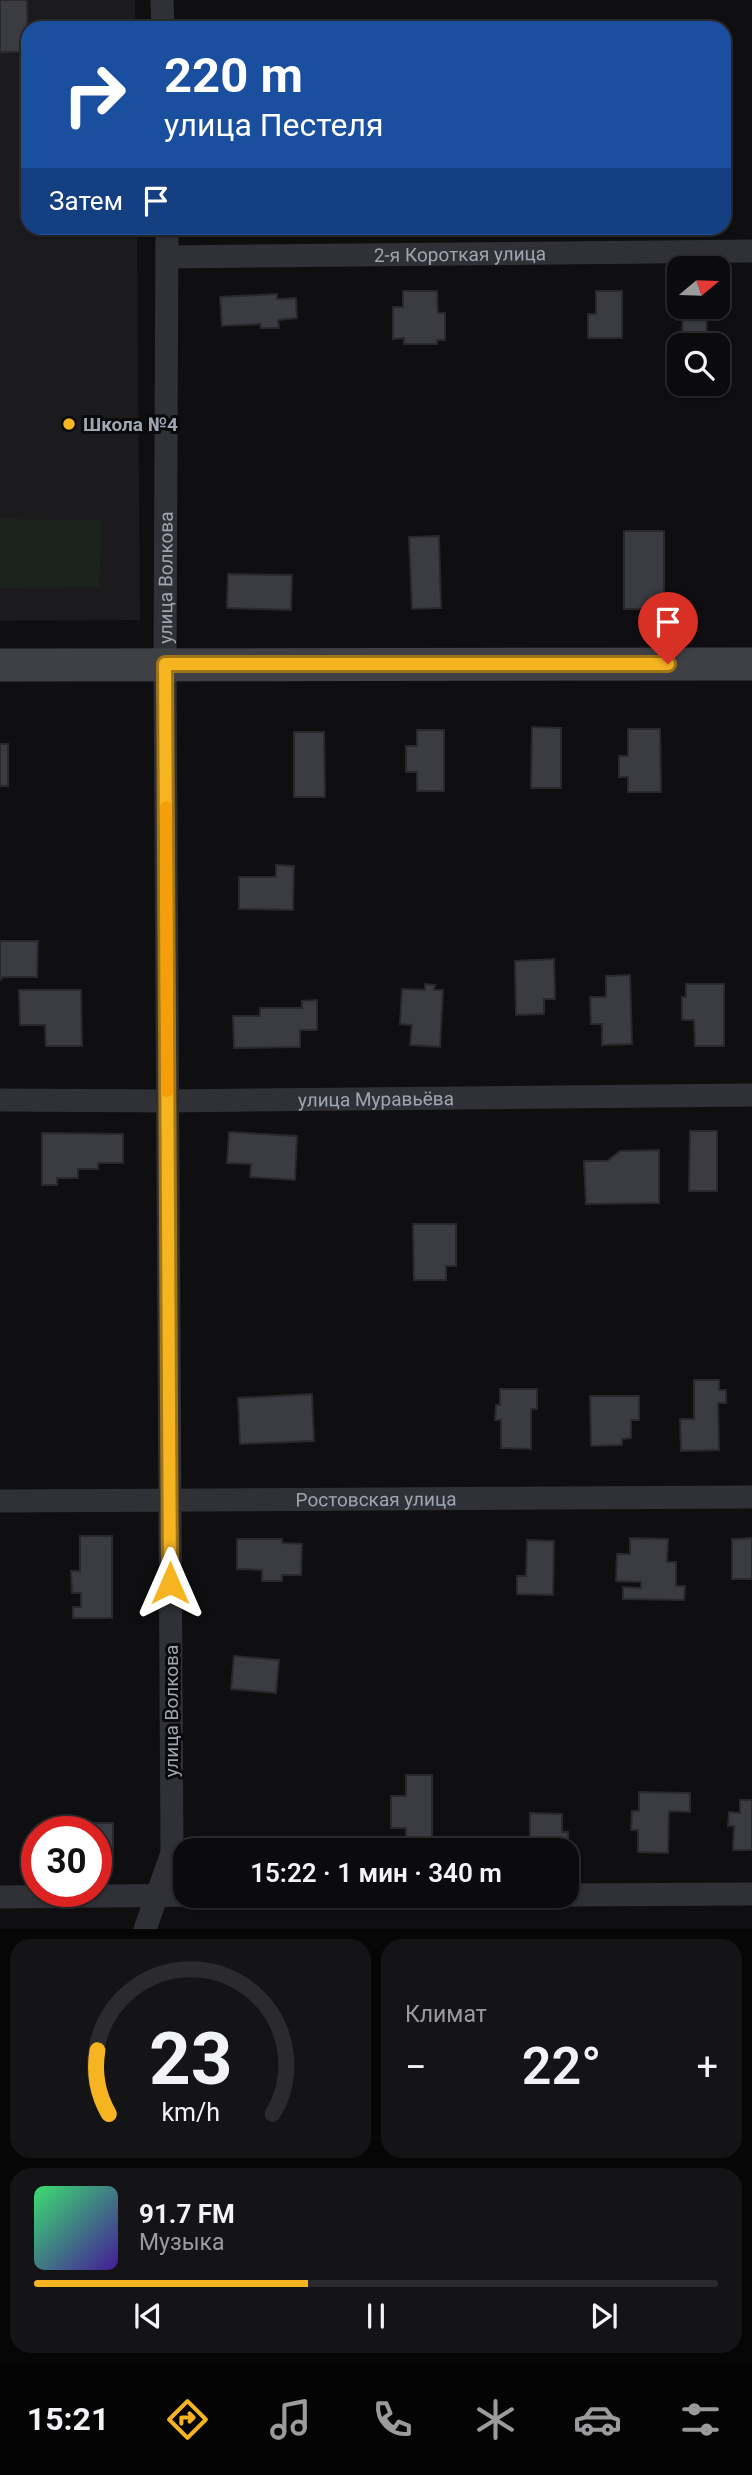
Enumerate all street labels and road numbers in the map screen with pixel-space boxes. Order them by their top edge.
street label: 2-я Короткая улица [374,242,546,266]
street label: улица Волкова [154,511,177,644]
street label: улица Муравьёва [298,1087,454,1111]
street label: Ростовская улица [295,1487,457,1511]
street label: улица Волкова [160,1645,183,1777]

